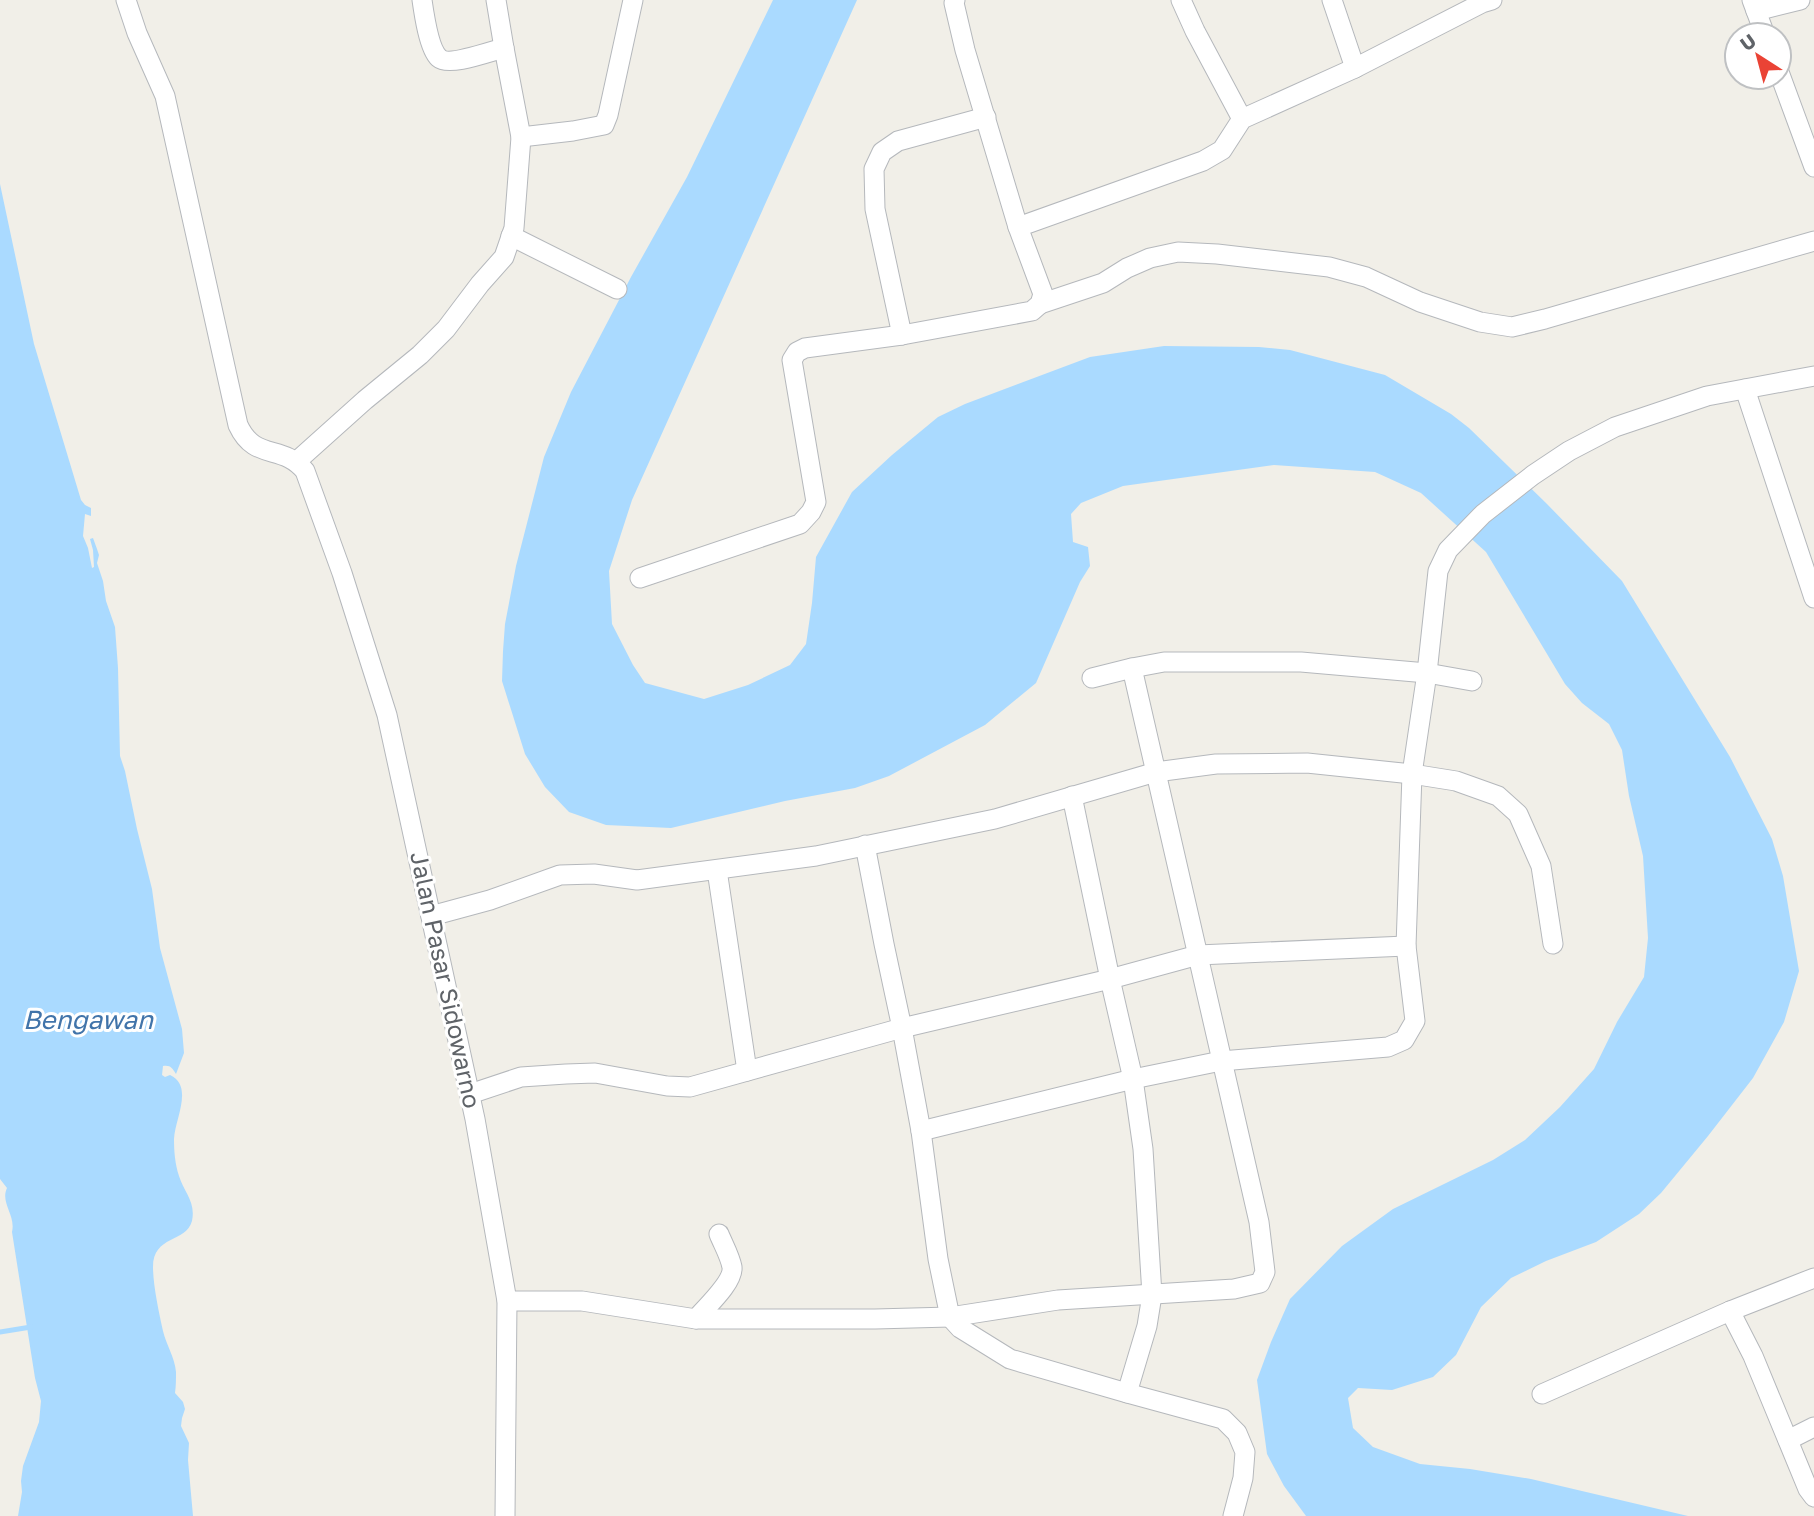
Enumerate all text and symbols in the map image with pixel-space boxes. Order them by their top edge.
north arrow [1723,21,1793,91]
text: U [1735,28,1760,55]
street label: Jalan Pasar Sidowarno [405,849,488,1111]
water label: Bengawan [23,1004,154,1035]

